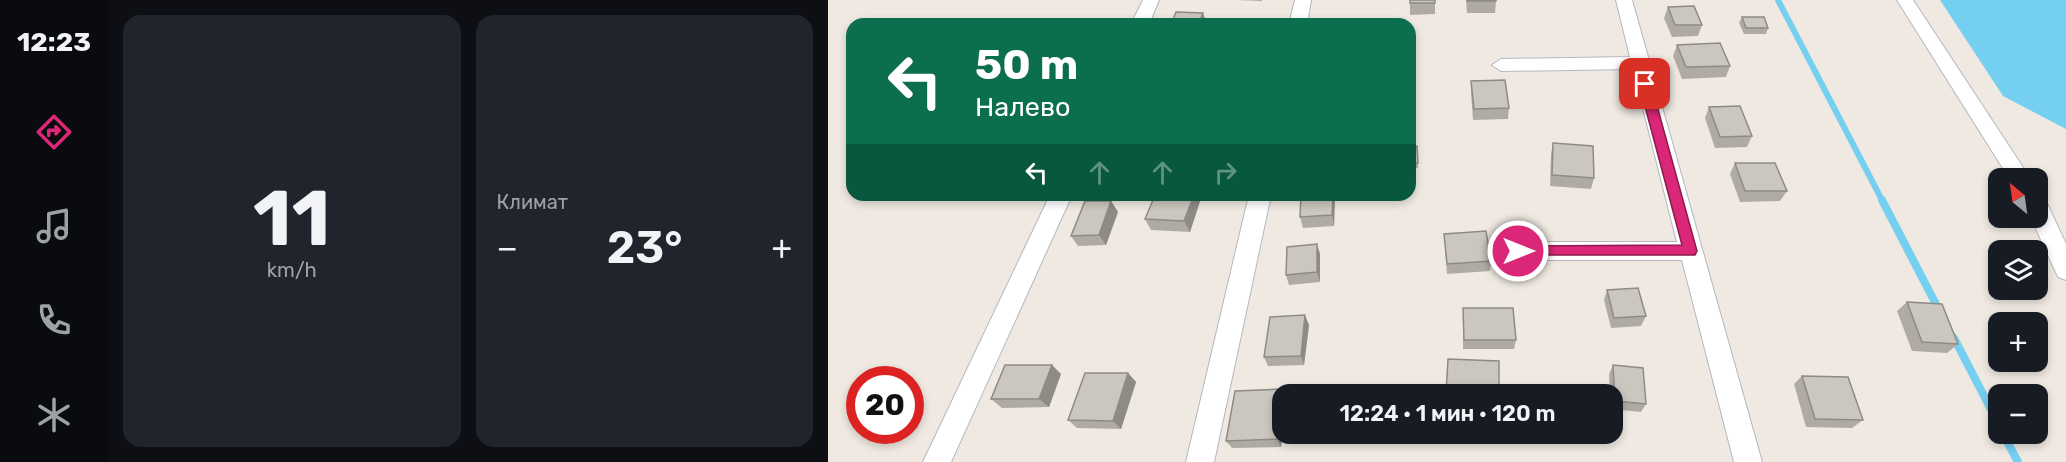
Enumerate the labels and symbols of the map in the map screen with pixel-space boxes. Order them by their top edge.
pin [1619,58,1670,109]
north arrow [1988,168,2048,228]
position arrow [1486,219,1550,283]
speed limit sign: 20 [846,366,924,444]

